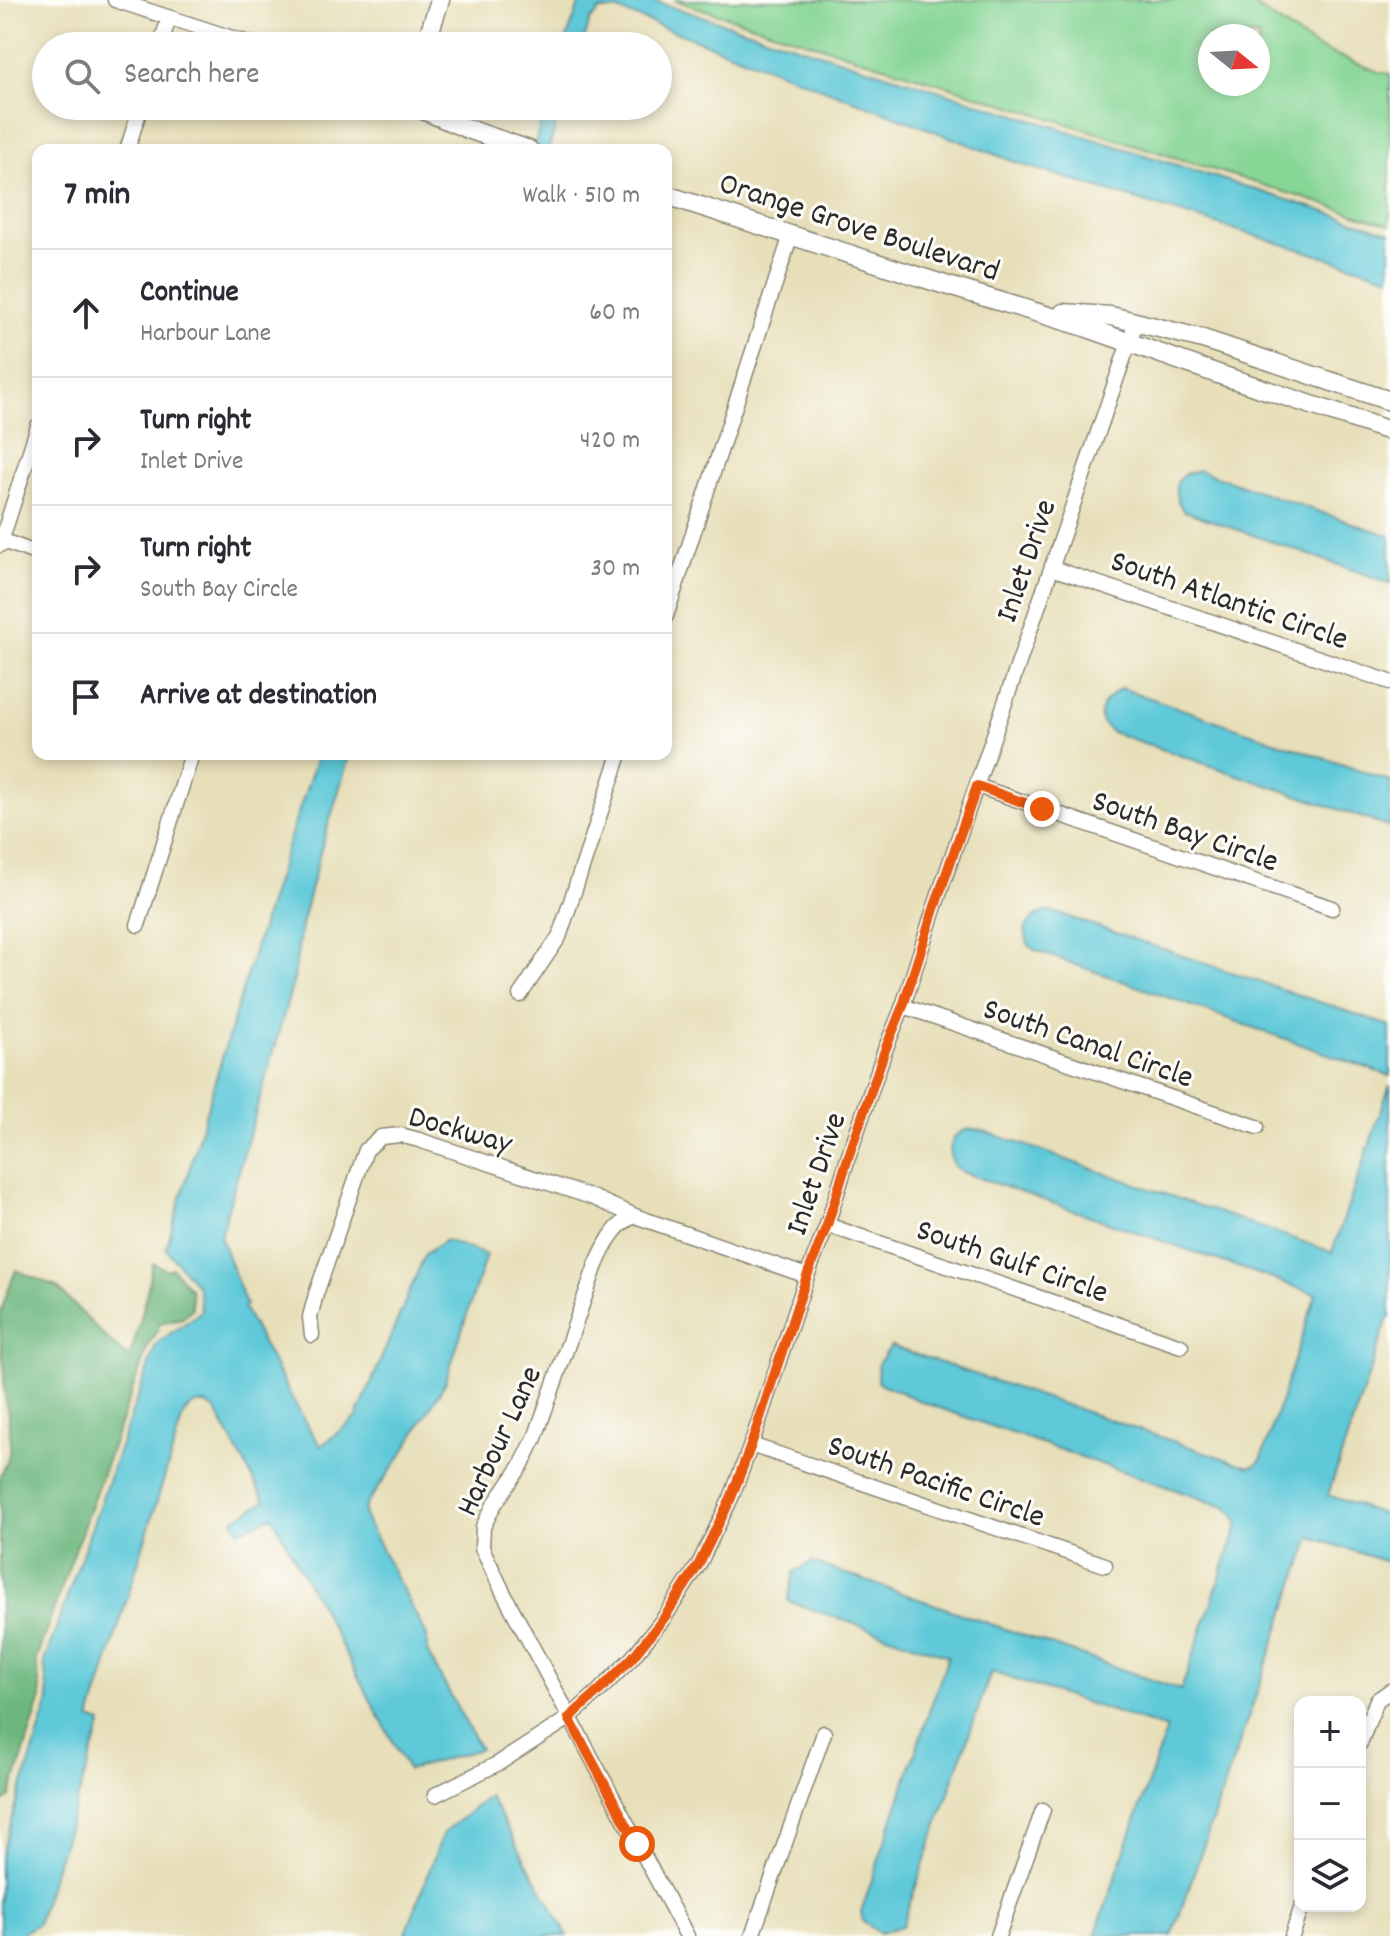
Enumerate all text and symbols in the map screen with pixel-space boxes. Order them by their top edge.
north arrow [1198,24,1270,96]
search box [32,32,672,120]
icon: search [60,54,104,98]
text: Search here [124,55,260,98]
street label: Orange Grove Boulevard [712,163,1005,297]
text: 7 min [64,172,130,221]
text: Walk · 510 m [522,178,640,215]
text: Continue [140,273,239,316]
icon: ahead [64,291,108,335]
text: 60 m [589,295,640,332]
text: Harbour Lane [140,316,271,353]
text: Turn right [140,401,251,444]
icon: right [64,419,108,463]
text: 420 m [580,423,640,460]
text: Inlet Drive [140,444,243,481]
street label: Inlet Drive [986,494,1071,629]
text: Turn right [140,529,251,572]
street label: South Atlantic Circle [1103,541,1353,665]
icon: right [64,547,108,591]
text: 30 m [590,551,640,588]
text: South Bay Circle [140,572,298,609]
icon: arrive [64,675,108,719]
text: Arrive at destination [140,676,377,719]
street label: South Bay Circle [1085,780,1284,887]
route end [1024,791,1060,827]
street label: South Canal Circle [976,988,1199,1103]
street label: Dockway [403,1096,518,1170]
street label: Inlet Drive [776,1107,861,1242]
street label: South Gulf Circle [909,1209,1114,1318]
street label: Harbour Lane [447,1359,556,1525]
street label: South Pacific Circle [820,1425,1050,1542]
map controls [1294,1696,1366,1912]
button: + [1294,1696,1366,1768]
button: − [1294,1768,1366,1840]
route start [619,1826,655,1862]
button: layers [1294,1840,1366,1912]

